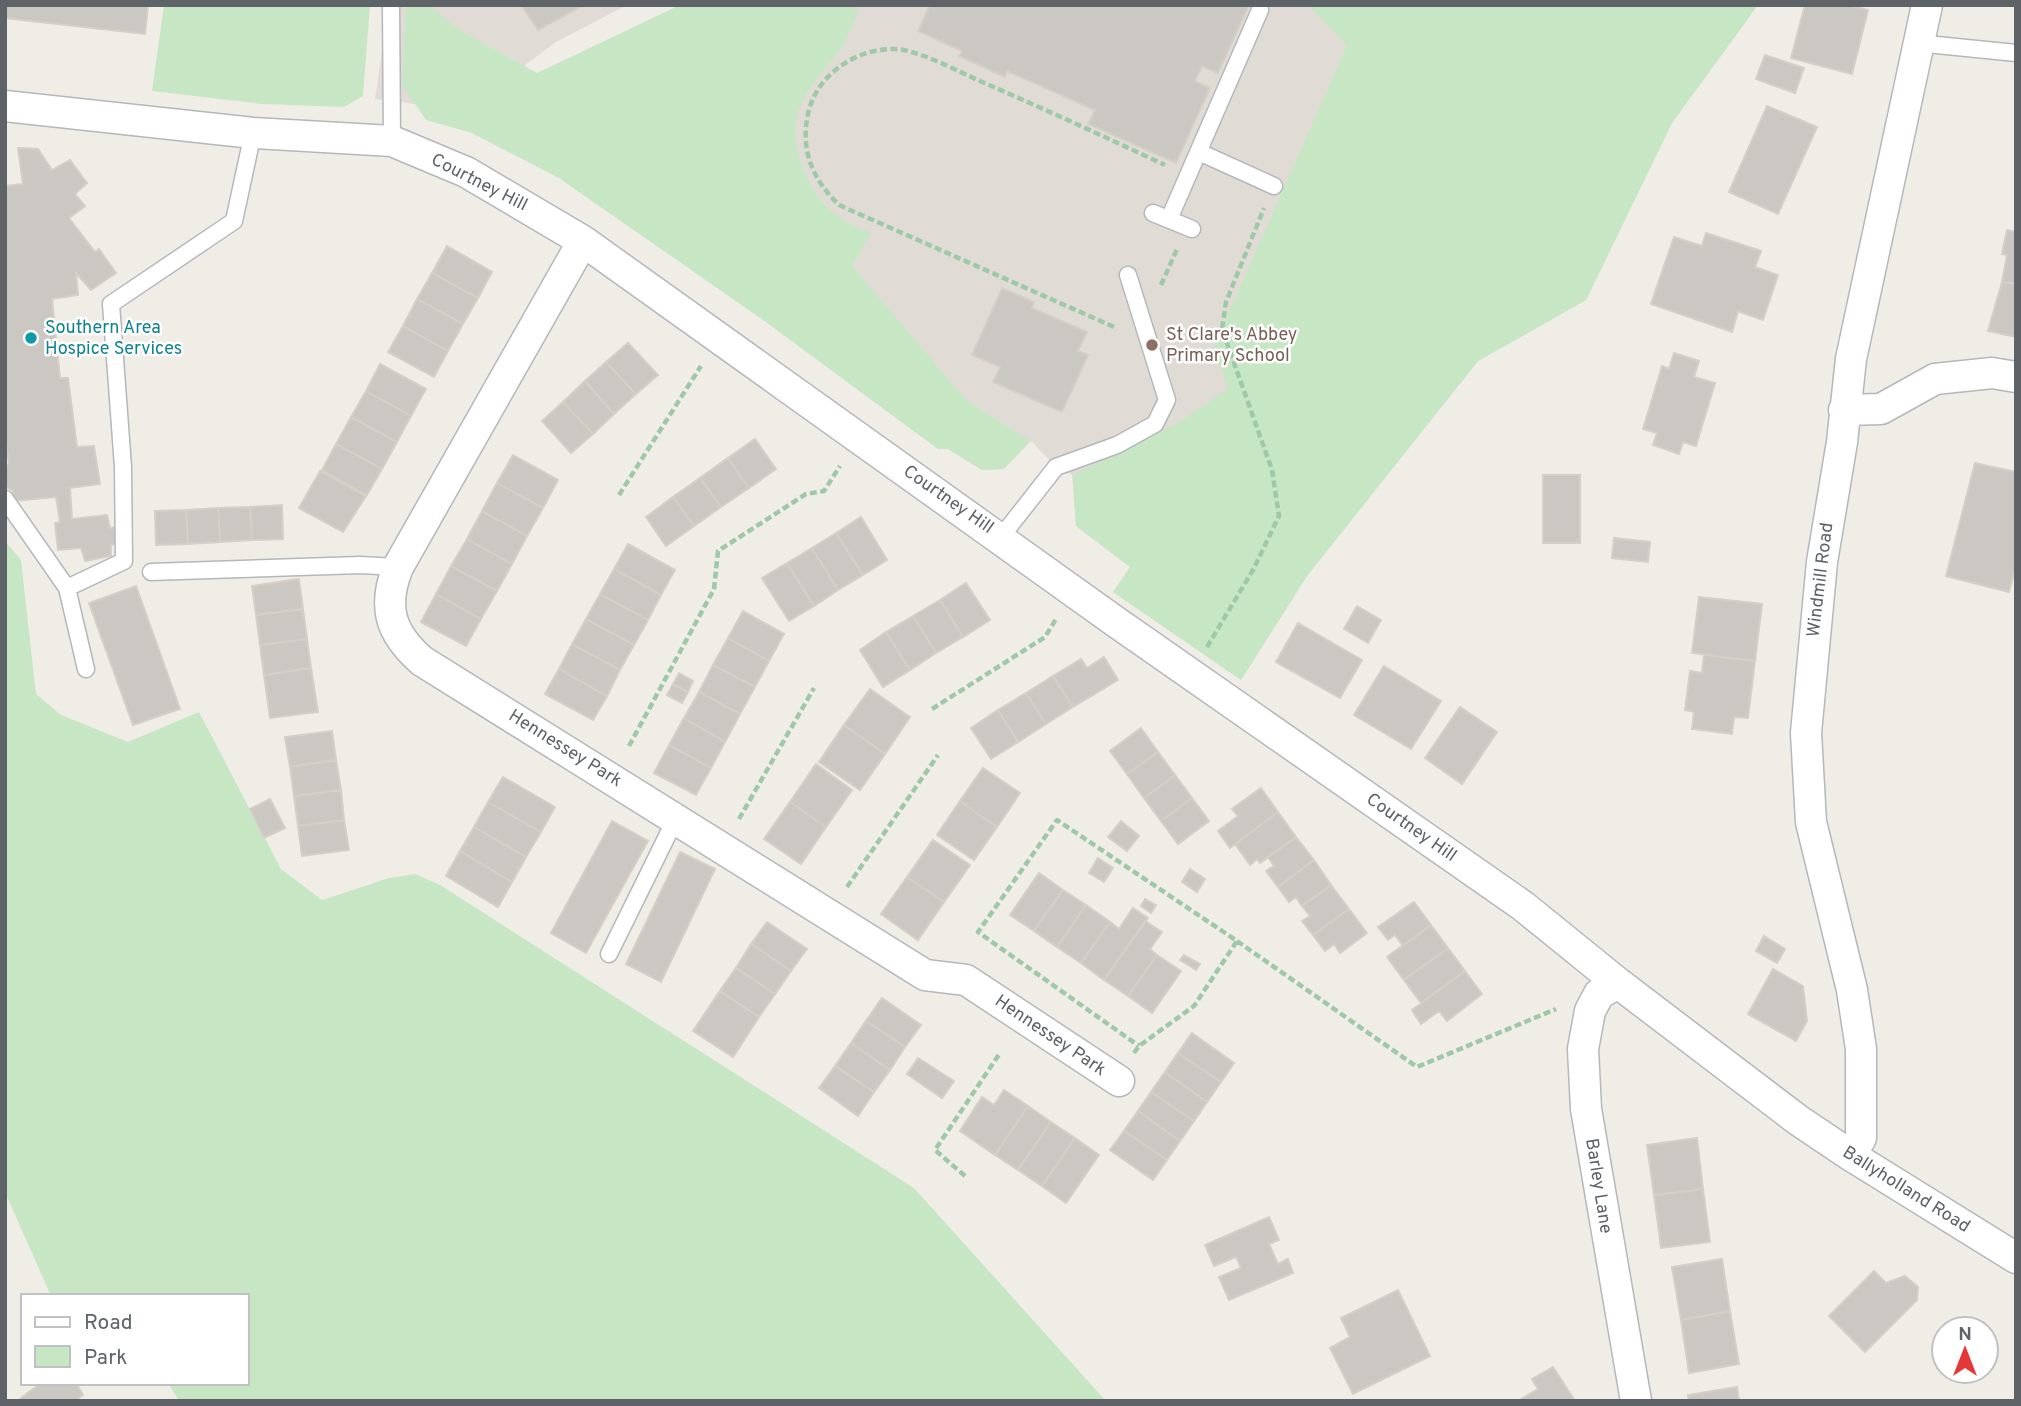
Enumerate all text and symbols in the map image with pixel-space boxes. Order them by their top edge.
street label: Courtney Hill [427,149,531,217]
place label: Southern Area Hospice Services [45,317,182,361]
place label: St Clare's Abbey Primary School [1166,324,1297,368]
marker: Southern Area Hospice Services [23,330,39,346]
marker: St Clare's Abbey Primary School [1144,337,1160,353]
street label: Courtney Hill [898,460,998,540]
street label: Windmill Road [1803,521,1839,639]
street label: Hennessey Park [504,705,626,793]
street label: Courtney Hill [1361,788,1461,868]
street label: Hennessey Park [990,990,1110,1082]
street label: Barley Lane [1579,1137,1617,1235]
street label: Ballyholland Road [1838,1141,1974,1239]
legend [21,1294,248,1385]
text: Road [84,1310,133,1337]
north arrow [1930,1315,2000,1385]
text: N [1958,1323,1972,1347]
text: Park [84,1345,127,1372]

